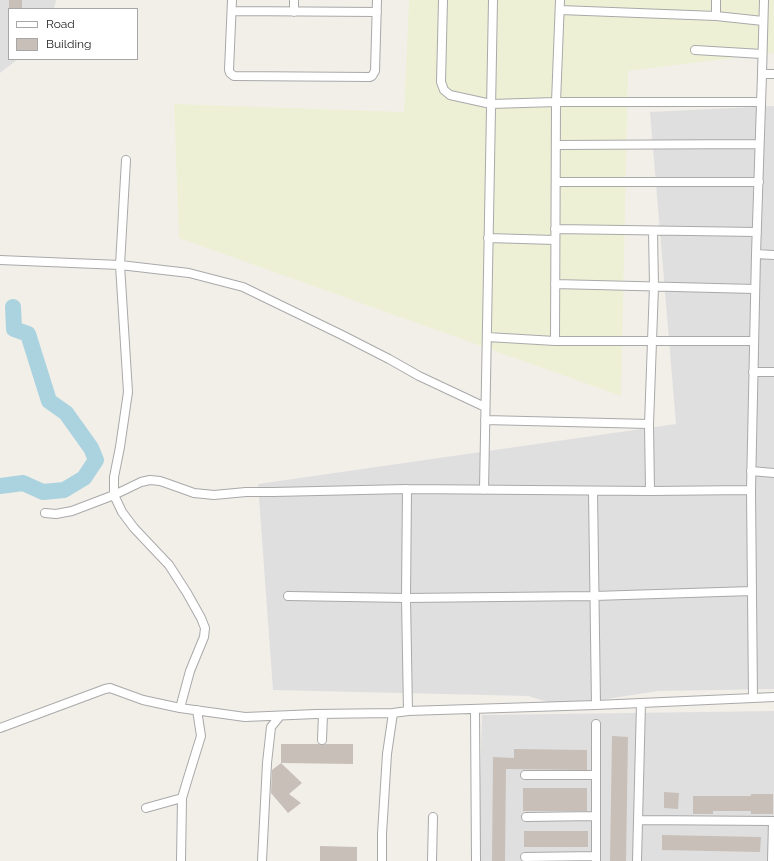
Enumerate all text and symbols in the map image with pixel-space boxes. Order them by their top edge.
legend [8,8,138,60]
text: Road [46,17,75,31]
text: Building [46,37,92,51]

